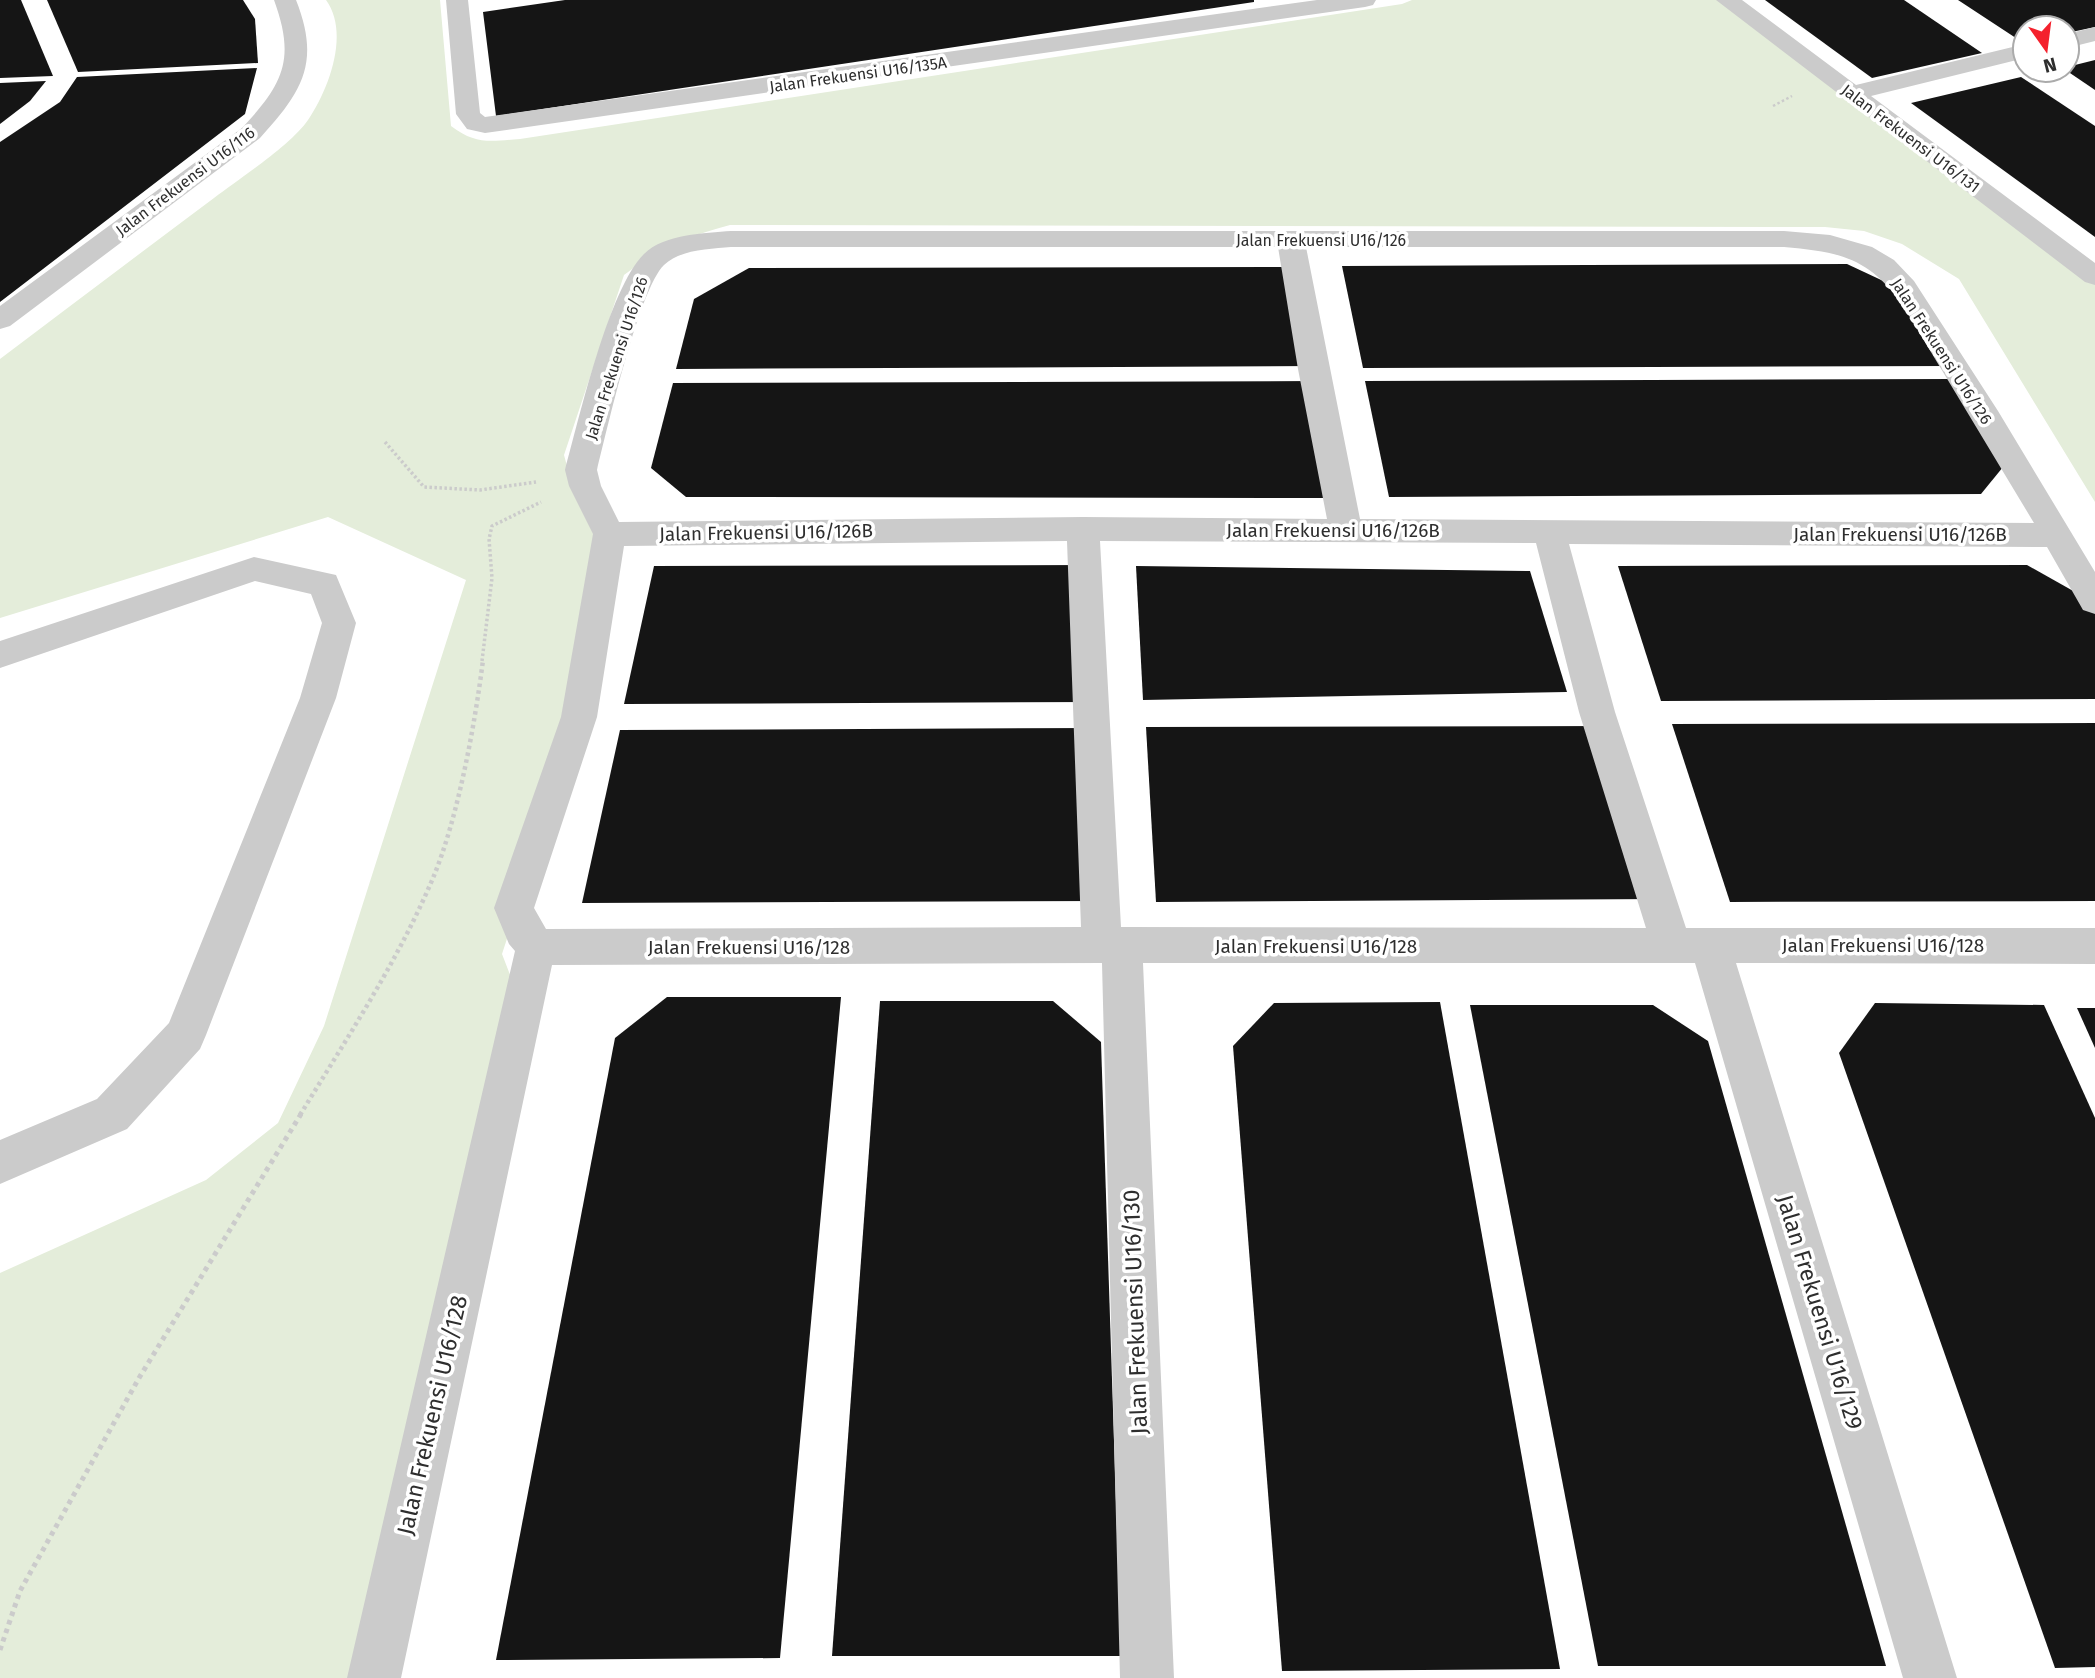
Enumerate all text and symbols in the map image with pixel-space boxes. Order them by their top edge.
north arrow [2011,14,2081,84]
text: N [2041,52,2059,78]
street label: Jalan Frekuensi U16/135A [768,53,949,96]
street label: Jalan Frekuensi U16/131 [1838,80,1984,197]
street label: Jalan Frekuensi U16/116 [112,123,259,240]
street label: Jalan Frekuensi U16/126 [1236,231,1406,250]
street label: Jalan Frekuensi U16/126 [581,274,652,442]
street label: Jalan Frekuensi U16/126 [1887,275,1996,428]
street label: Jalan Frekuensi U16/126B [659,519,873,546]
street label: Jalan Frekuensi U16/126B [1226,519,1440,542]
street label: Jalan Frekuensi U16/126B [1793,523,2007,546]
street label: Jalan Frekuensi U16/128 [1782,934,1984,957]
street label: Jalan Frekuensi U16/128 [1215,935,1417,958]
street label: Jalan Frekuensi U16/128 [648,936,850,959]
street label: Jalan Frekuensi U16/130 [1117,1189,1153,1435]
street label: Jalan Frekuensi U16/129 [1771,1191,1869,1433]
street label: Jalan Frekuensi U16/128 [391,1292,473,1538]

